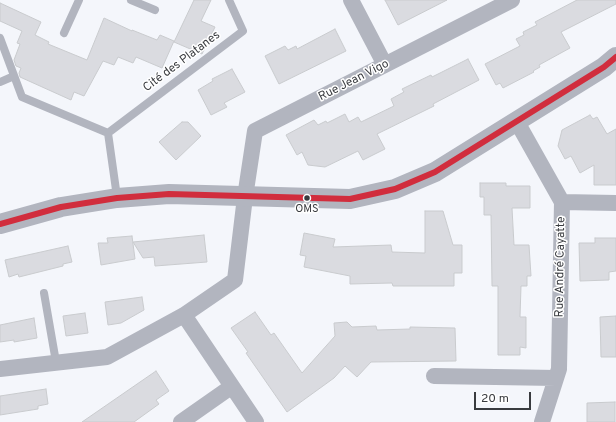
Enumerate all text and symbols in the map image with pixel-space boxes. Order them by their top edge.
street label: Cité des Platanes [141,28,223,96]
street label: Rue Jean Vigo [316,57,392,105]
marker: OMS [302,193,312,203]
place label: OMS [295,203,319,217]
street label: Rue André Cayatte [553,217,569,317]
scale bar [476,384,533,410]
text: 20 m [481,391,509,407]

